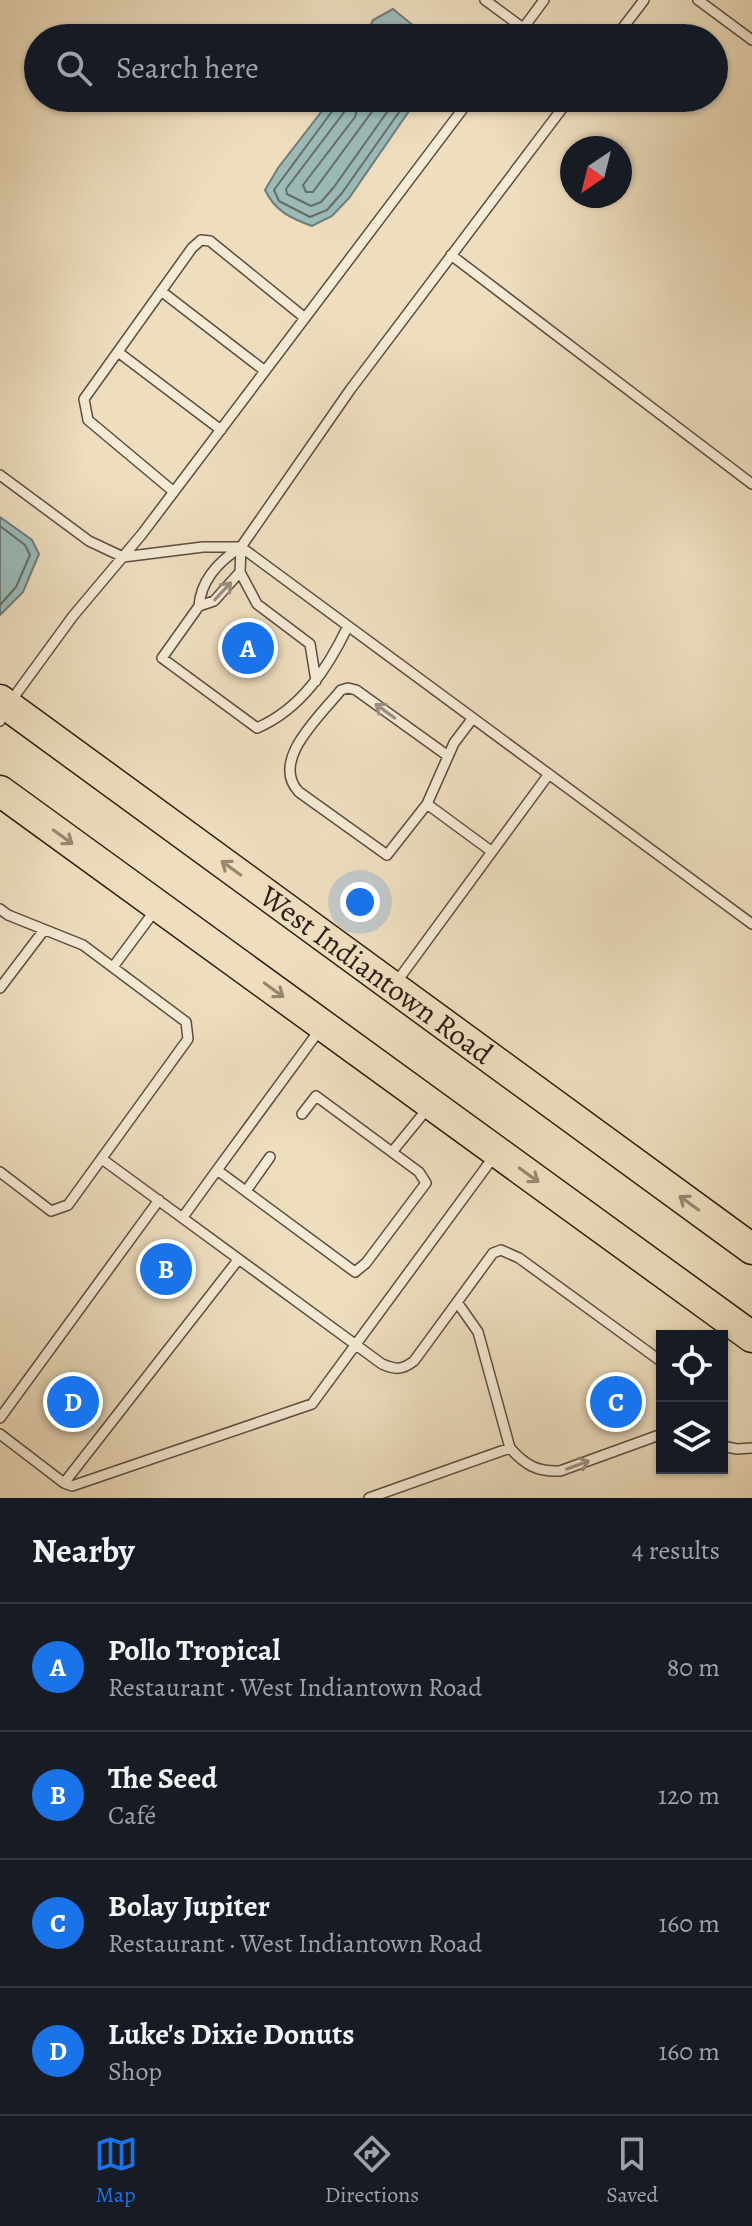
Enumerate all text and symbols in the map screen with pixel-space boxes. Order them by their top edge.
search box [24,24,728,112]
icon: search [52,46,96,90]
text: Search here [116,48,259,88]
north arrow [560,136,632,208]
one-way arrow [213,581,232,601]
pin: A [222,618,274,678]
one-way arrow [375,703,396,720]
one-way arrow [52,829,74,845]
one-way arrow [220,860,242,876]
street label: West Indiantown Road [251,876,502,1074]
your location [340,882,380,922]
one-way arrow [262,981,284,998]
one-way arrow [518,1167,540,1183]
one-way arrow [679,1195,700,1212]
pin: B [140,1239,192,1299]
map controls [656,1330,728,1474]
button: locate [656,1330,728,1402]
pin: D [47,1372,99,1432]
pin: C [590,1372,642,1432]
button: layers [656,1402,728,1474]
one-way arrow [565,1457,589,1471]
text: Nearby [32,1527,135,1574]
text: 4 results [632,1533,720,1568]
text: Pollo Tropical [108,1630,280,1670]
text: A [50,1650,66,1685]
text: 80 m [667,1650,720,1685]
text: Restaurant · West Indiantown Road [108,1670,482,1705]
text: The Seed [108,1758,217,1798]
text: B [50,1778,66,1813]
text: 120 m [658,1778,720,1813]
text: Café [108,1798,156,1833]
text: Bolay Jupiter [108,1886,270,1926]
text: C [50,1906,66,1941]
text: 160 m [658,1906,720,1941]
text: Restaurant · West Indiantown Road [108,1926,482,1961]
text: Luke's Dixie Donuts [108,2014,355,2054]
text: D [49,2034,67,2069]
text: 160 m [658,2034,720,2069]
text: Shop [108,2054,162,2089]
tab: Map [94,2132,138,2210]
tab: Directions [325,2132,419,2210]
tab: Saved [606,2132,658,2210]

